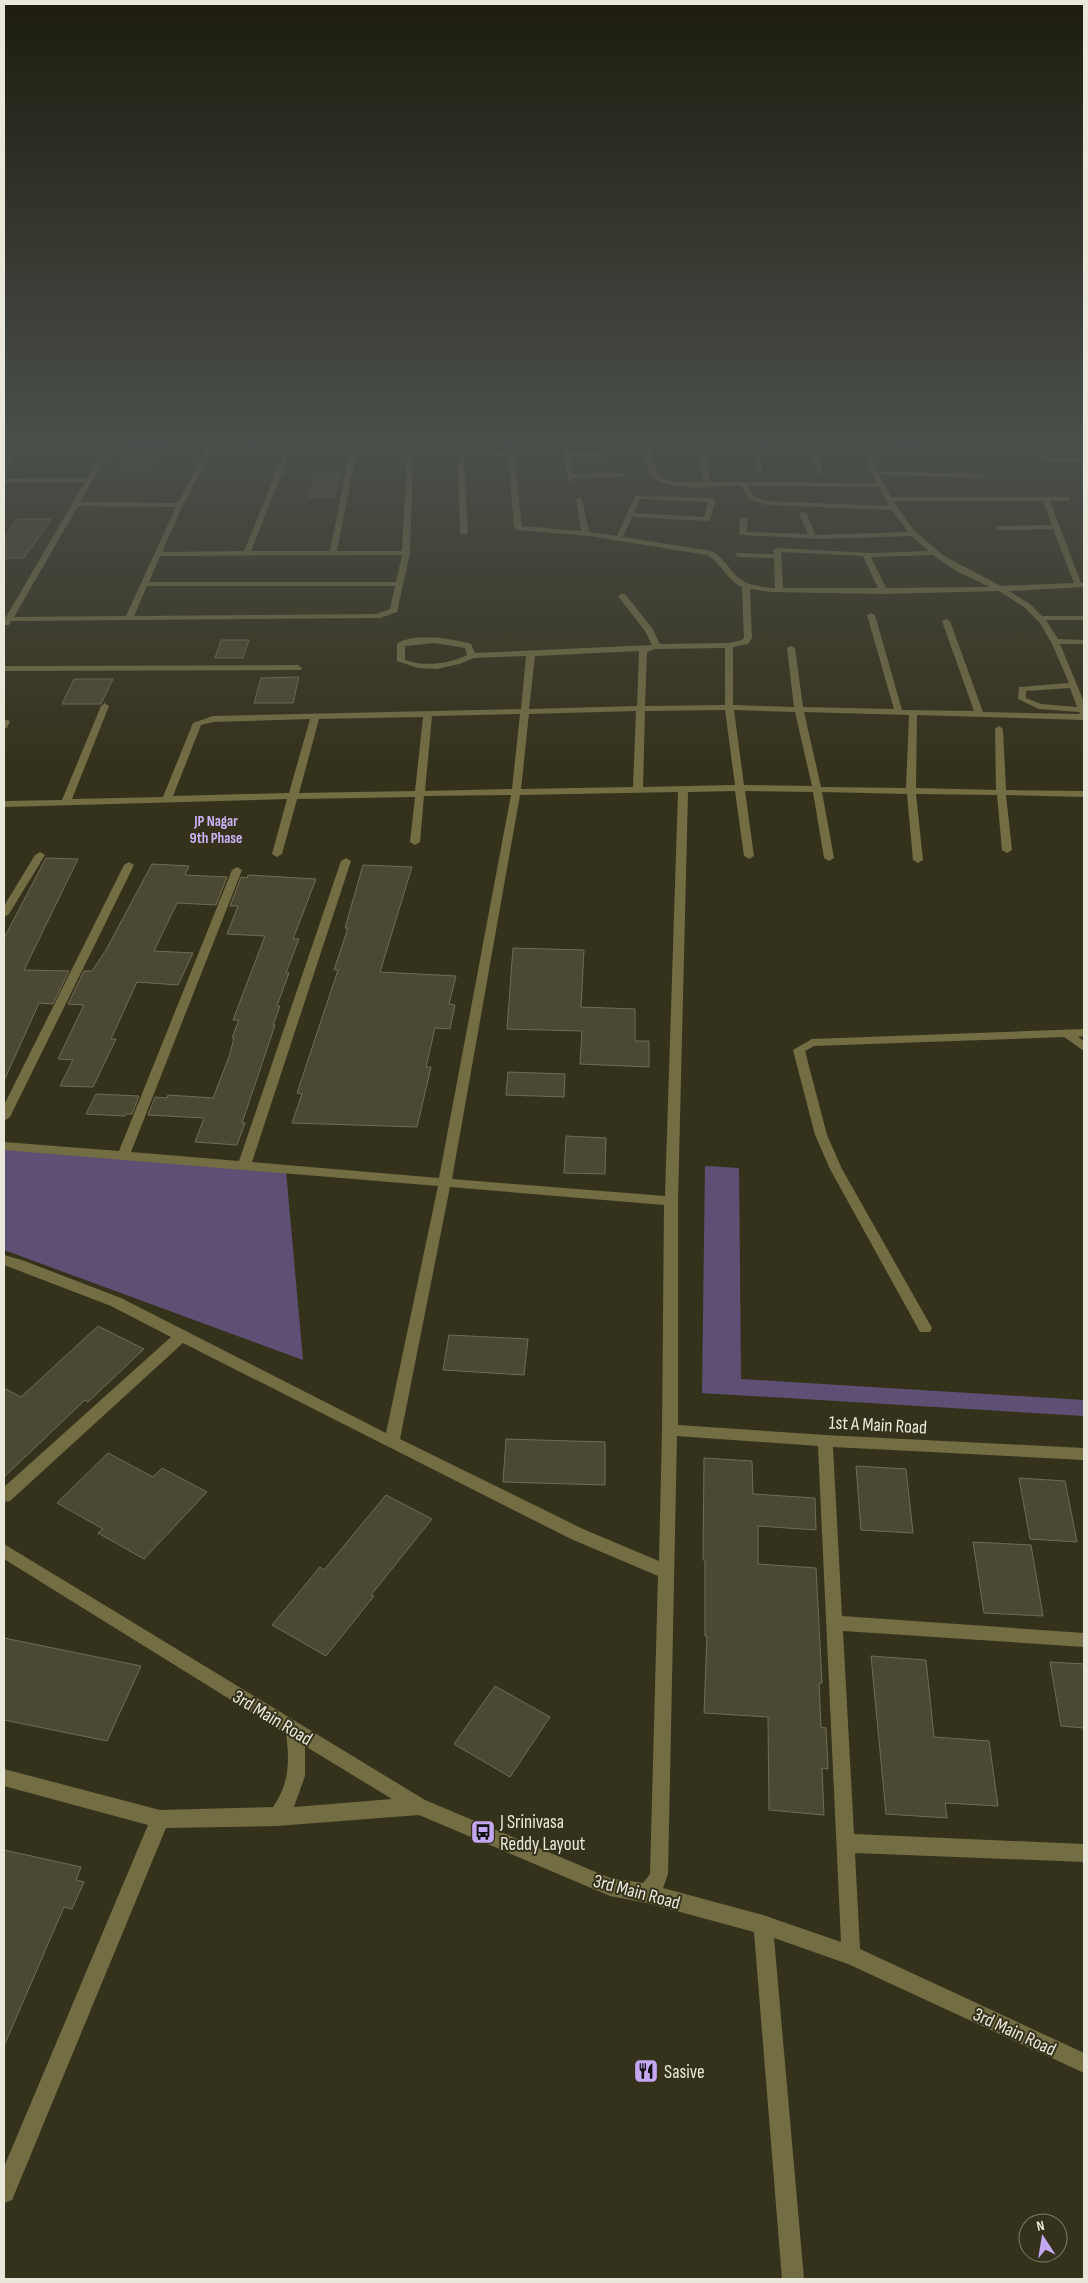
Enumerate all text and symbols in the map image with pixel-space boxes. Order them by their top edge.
district label: JP Nagar 9th Phase [190,812,243,848]
street label: 1st A Main Road [828,1411,928,1440]
street label: 3rd Main Road [228,1686,316,1751]
place label: J Srinivasa Reddy Layout [499,1811,586,1856]
bus stop icon: J Srinivasa Reddy Layout [470,1819,496,1845]
street label: 3rd Main Road [591,1870,683,1915]
street label: 3rd Main Road [969,2003,1060,2062]
restaurant icon: Sasive [633,2058,659,2084]
place label: Sasive [664,2061,705,2084]
north arrow [1018,2213,1068,2263]
text: N [1035,2217,1046,2235]

